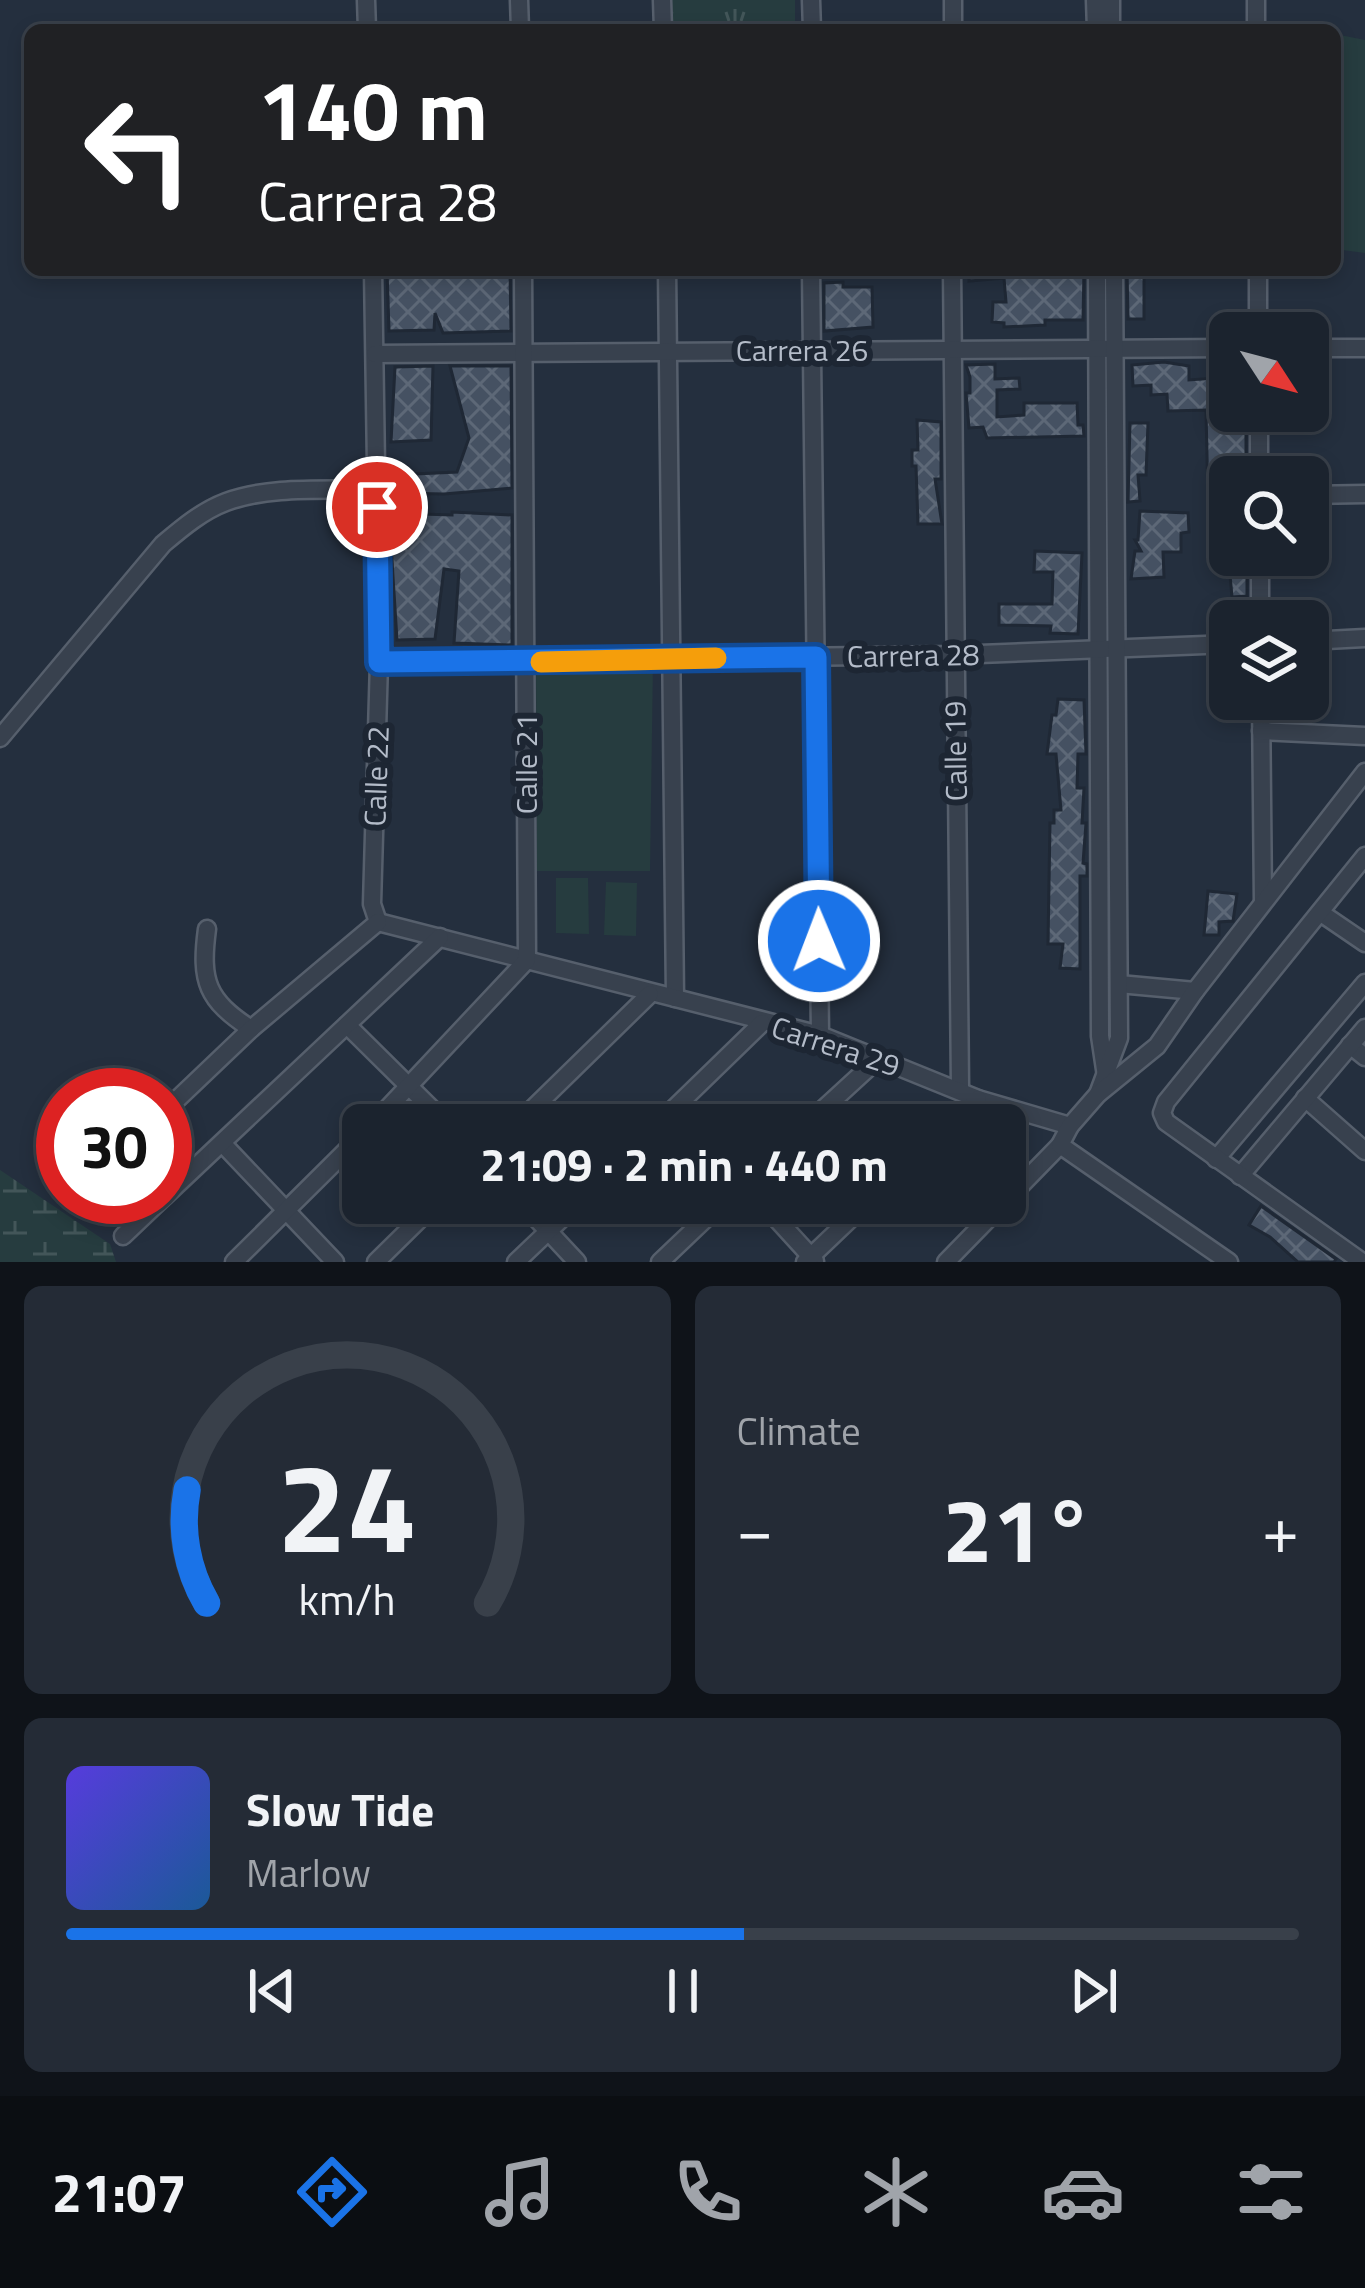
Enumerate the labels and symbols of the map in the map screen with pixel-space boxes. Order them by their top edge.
north arrow [1209,312,1329,432]
street label: Carrera 26 [736,327,868,373]
pin [326,456,428,558]
street label: Carrera 28 [846,631,980,679]
street label: Calle 19 [931,700,979,802]
street label: Calle 21 [503,714,549,814]
street label: Calle 22 [351,725,401,827]
position arrow [756,878,882,1004]
street label: Carrera 29 [766,1004,906,1088]
speed limit sign: 30 [36,1068,192,1224]

